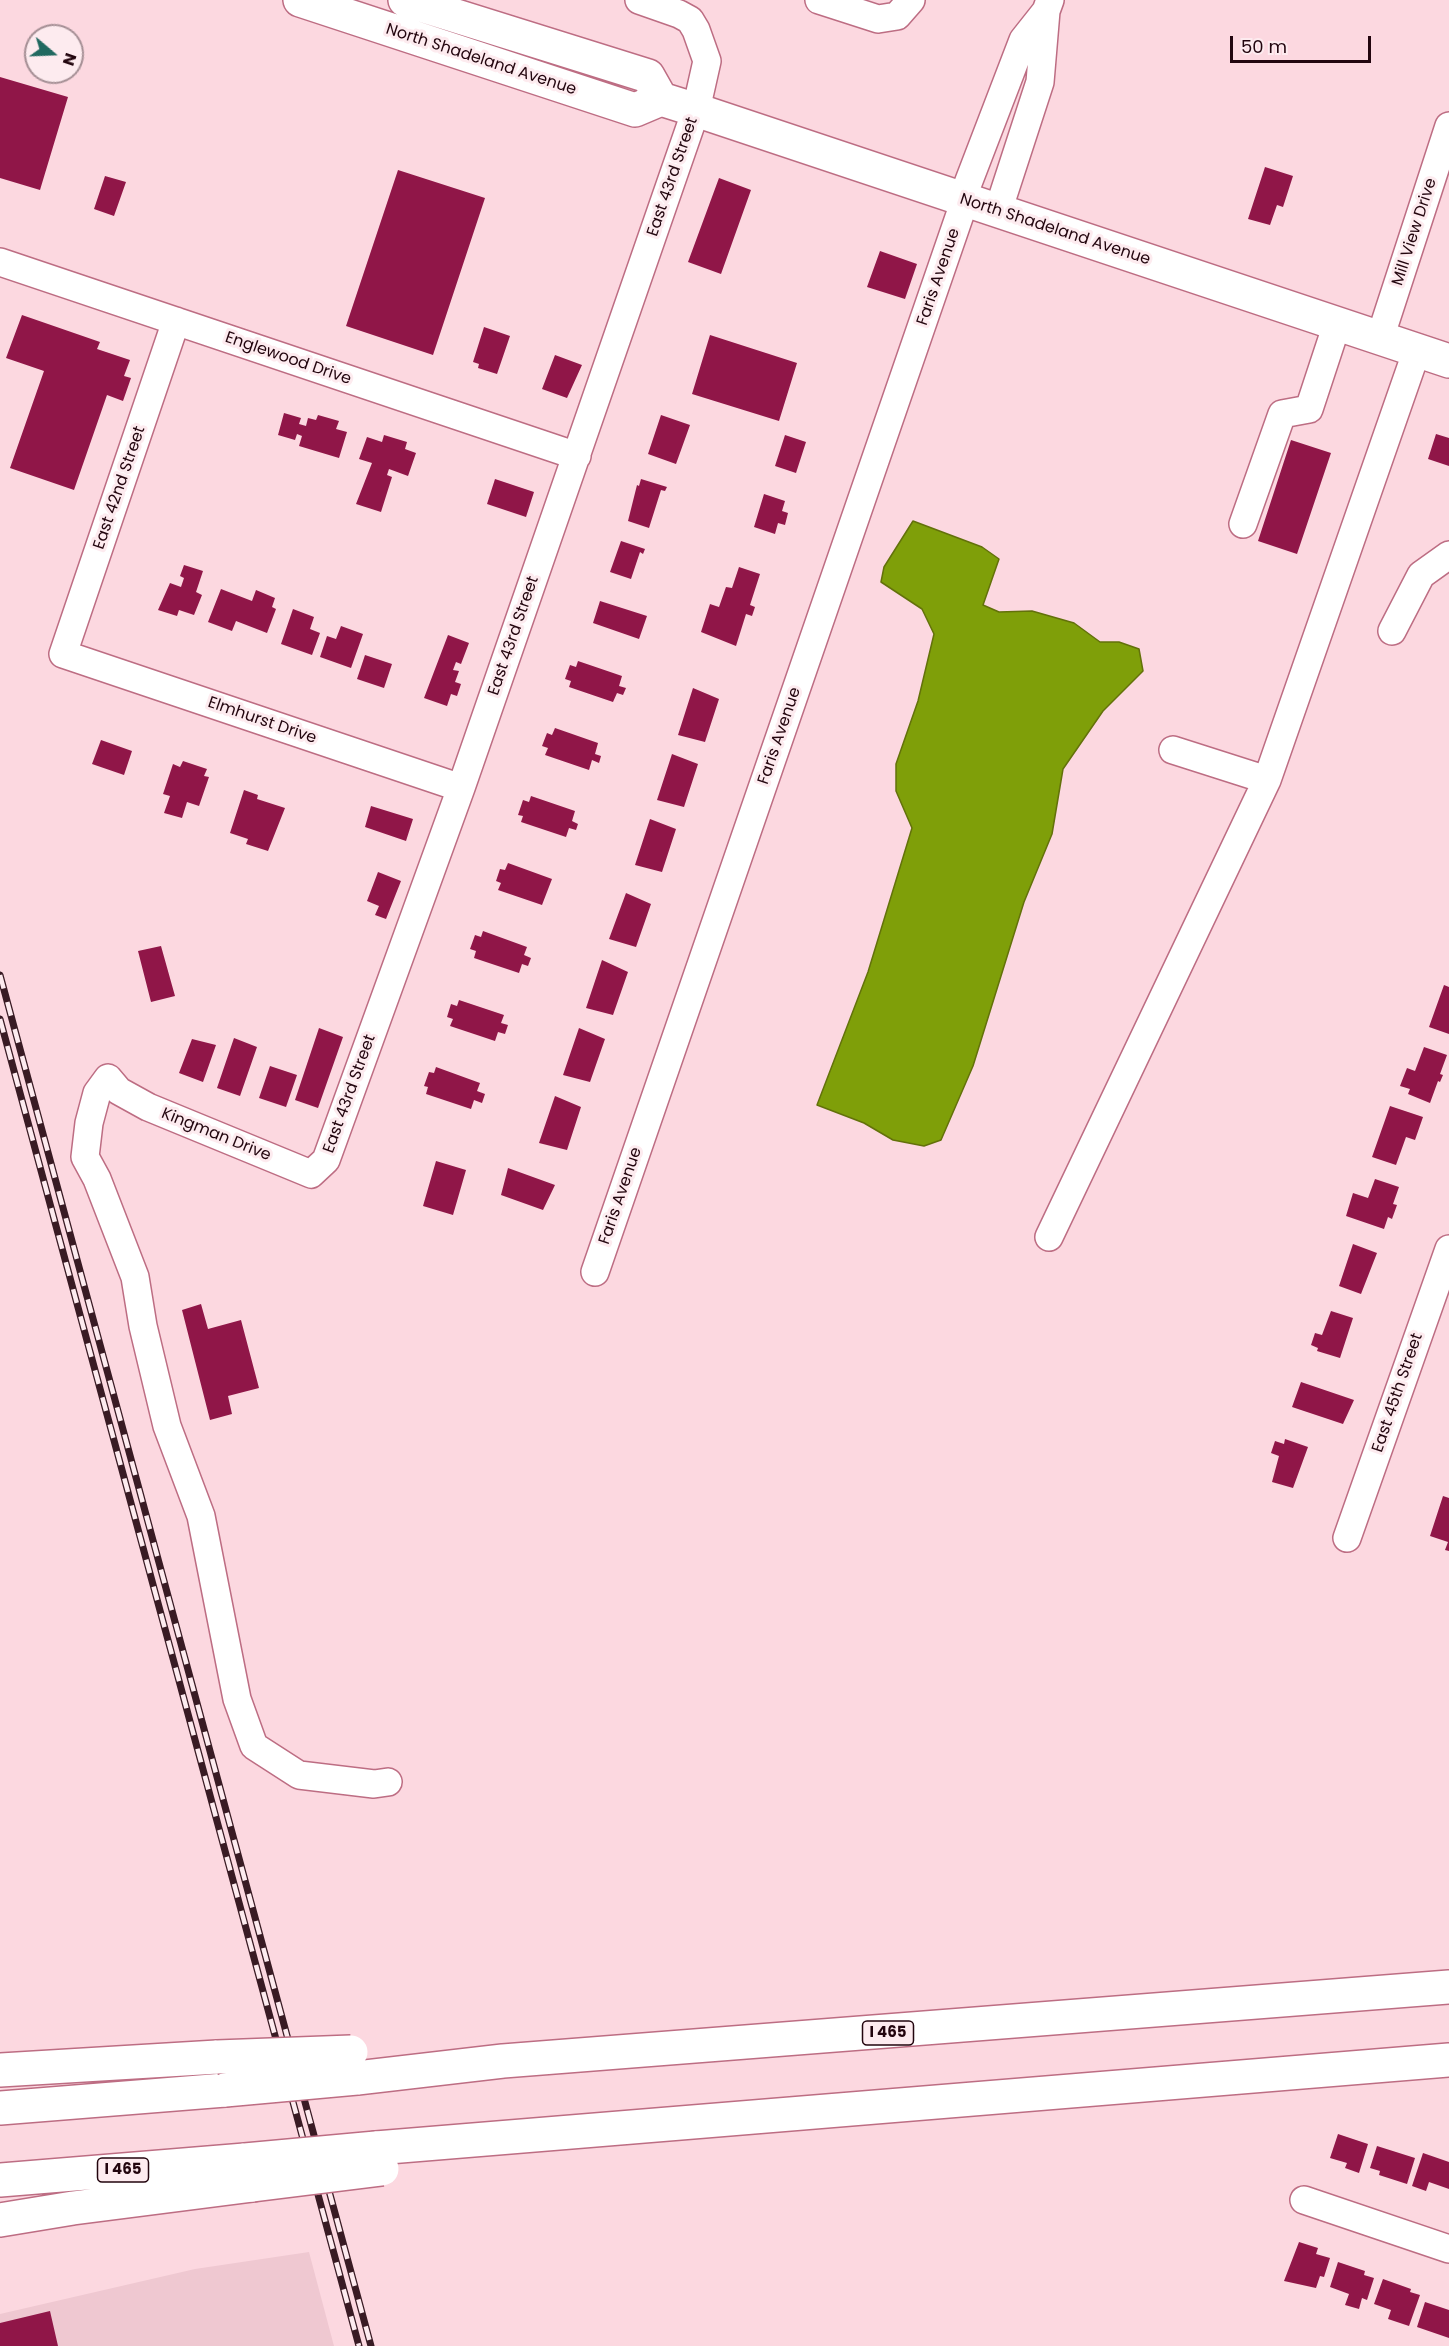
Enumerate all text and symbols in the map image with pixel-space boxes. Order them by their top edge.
street label: North Shadeland Avenue [383,20,579,100]
north arrow [24,24,84,84]
scale bar [1233,24,1374,62]
text: 50 m [1241,34,1287,59]
text: N [57,50,82,69]
street label: East 43rd Street [644,115,702,239]
street label: Mill View Drive [1389,176,1441,288]
street label: North Shadeland Avenue [957,190,1153,270]
street label: Faris Avenue [913,226,965,328]
street label: Englewood Drive [223,328,353,390]
street label: East 42nd Street [90,424,150,552]
street label: East 43rd Street [485,574,543,698]
street label: Faris Avenue [754,685,806,787]
street label: Elmhurst Drive [205,693,319,749]
street label: East 43rd Street [320,1032,380,1156]
street label: Kingman Drive [158,1104,274,1166]
street label: Faris Avenue [595,1145,647,1247]
street label: East 45th Street [1369,1331,1427,1455]
road number: I 465 [862,2021,914,2045]
road number: I 465 [98,2158,148,2182]

